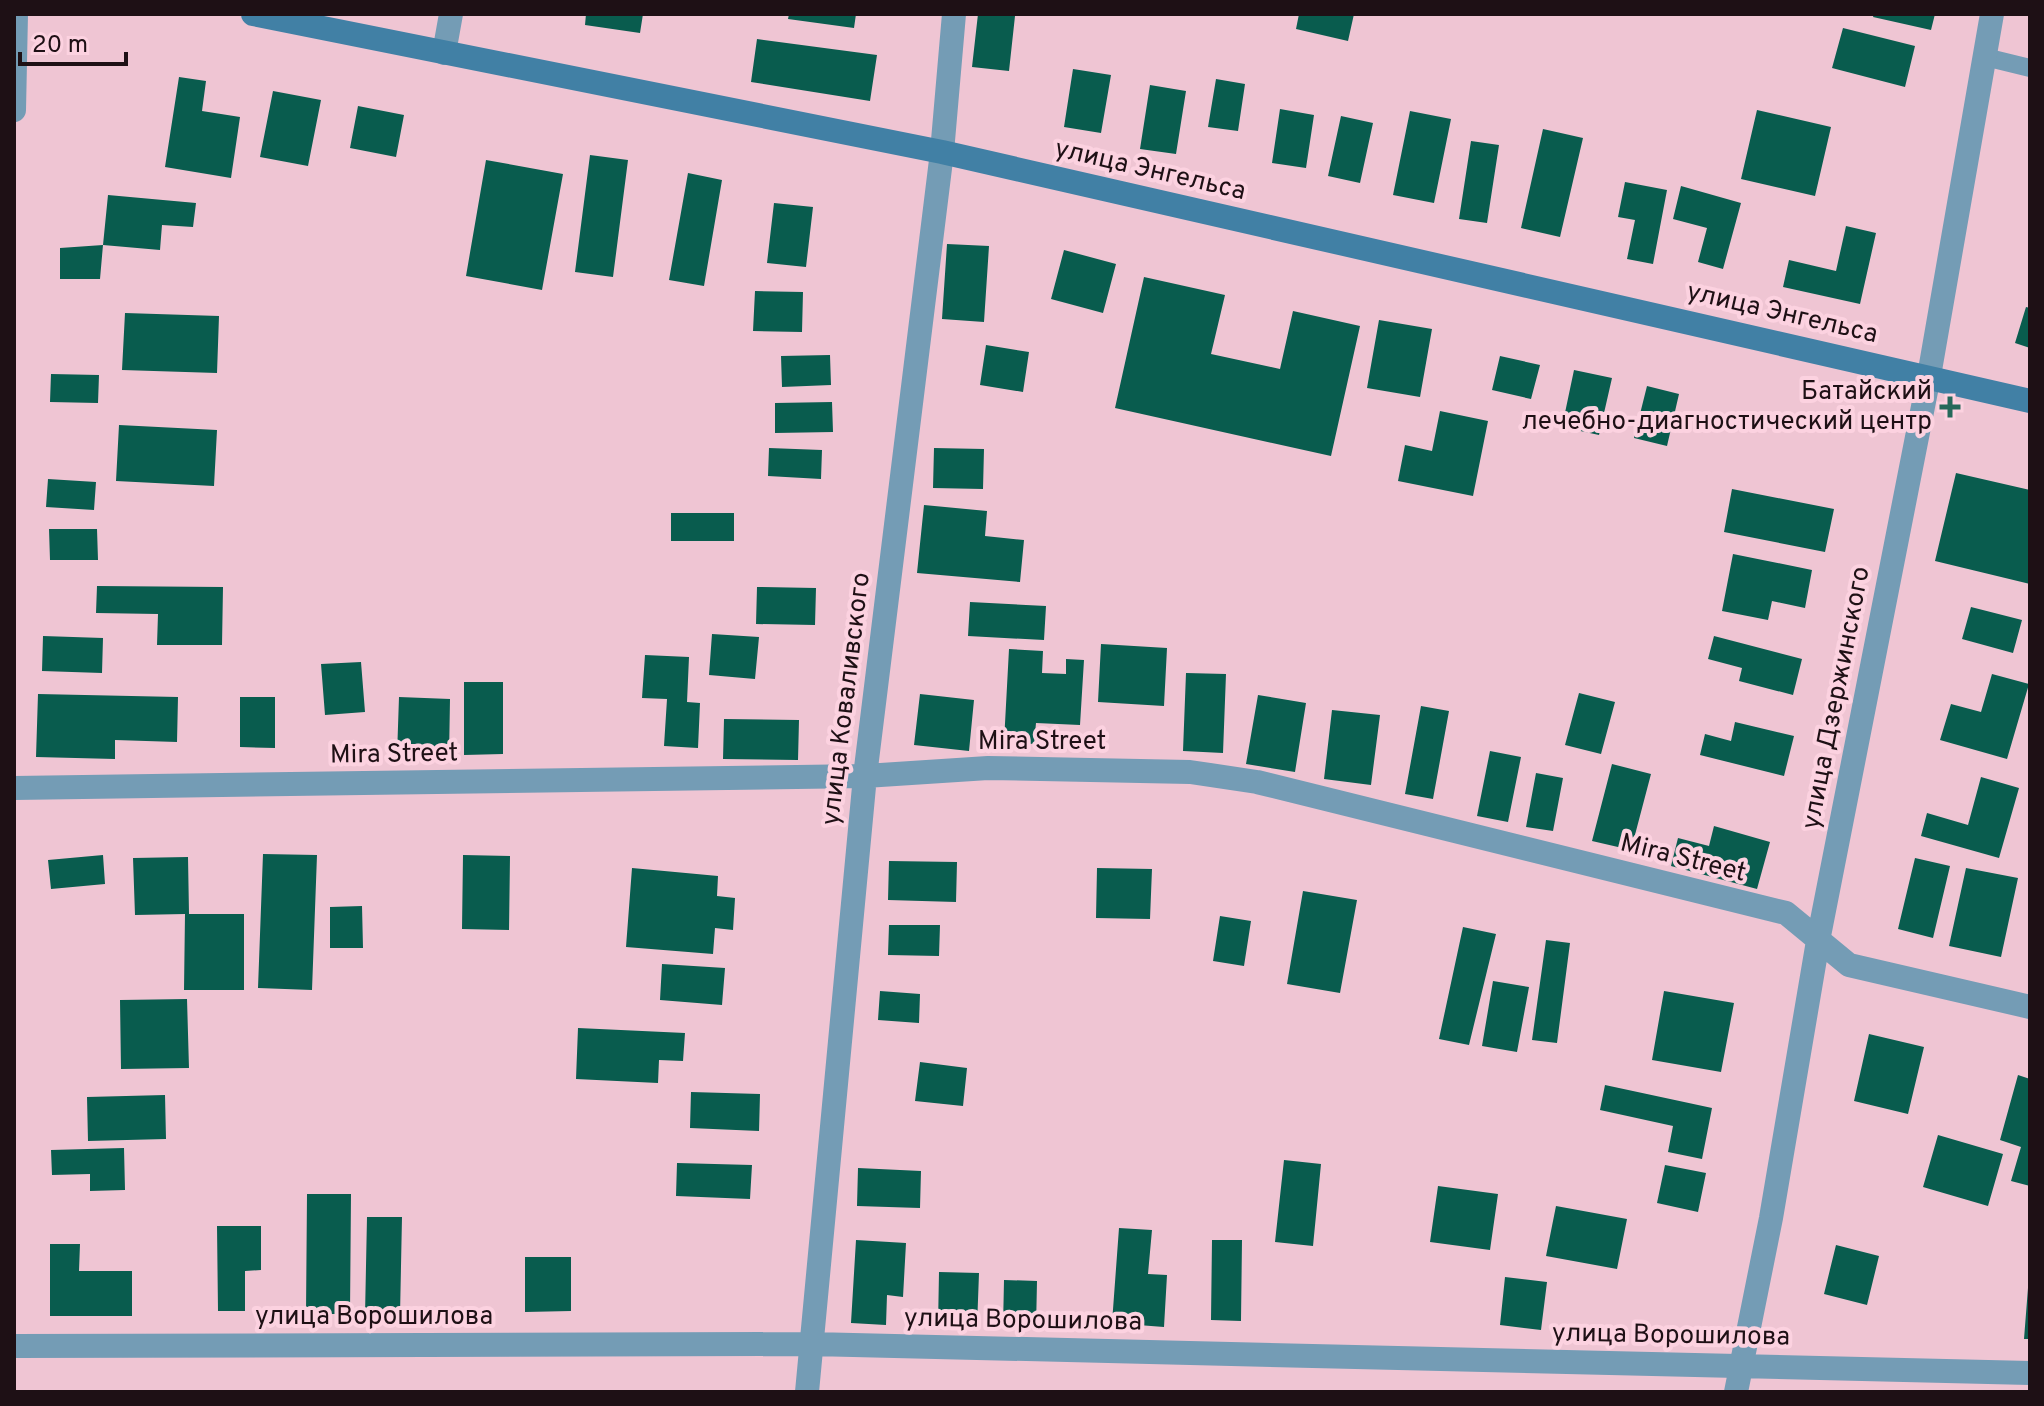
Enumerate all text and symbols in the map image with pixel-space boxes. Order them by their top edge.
scale bar [20,16,126,66]
text: 20 m [32,31,88,61]
street label: улица Энгельса [1051,133,1249,209]
street label: улица Энгельса [1683,276,1881,352]
place label: Батайский лечебно-диагностический центр [1522,376,1932,439]
marker: Батайский лечебно-диагностический центр [1939,396,1961,418]
street label: улица Дзержинского [1795,564,1879,832]
street label: улица Коваливского [815,571,879,827]
street label: Mira Street [978,726,1106,759]
street label: Mira Street [329,737,459,773]
street label: Mira Street [1617,827,1749,891]
street label: улица Ворошилова [255,1301,493,1334]
street label: улица Ворошилова [904,1302,1142,1340]
street label: улица Ворошилова [1552,1317,1790,1355]

